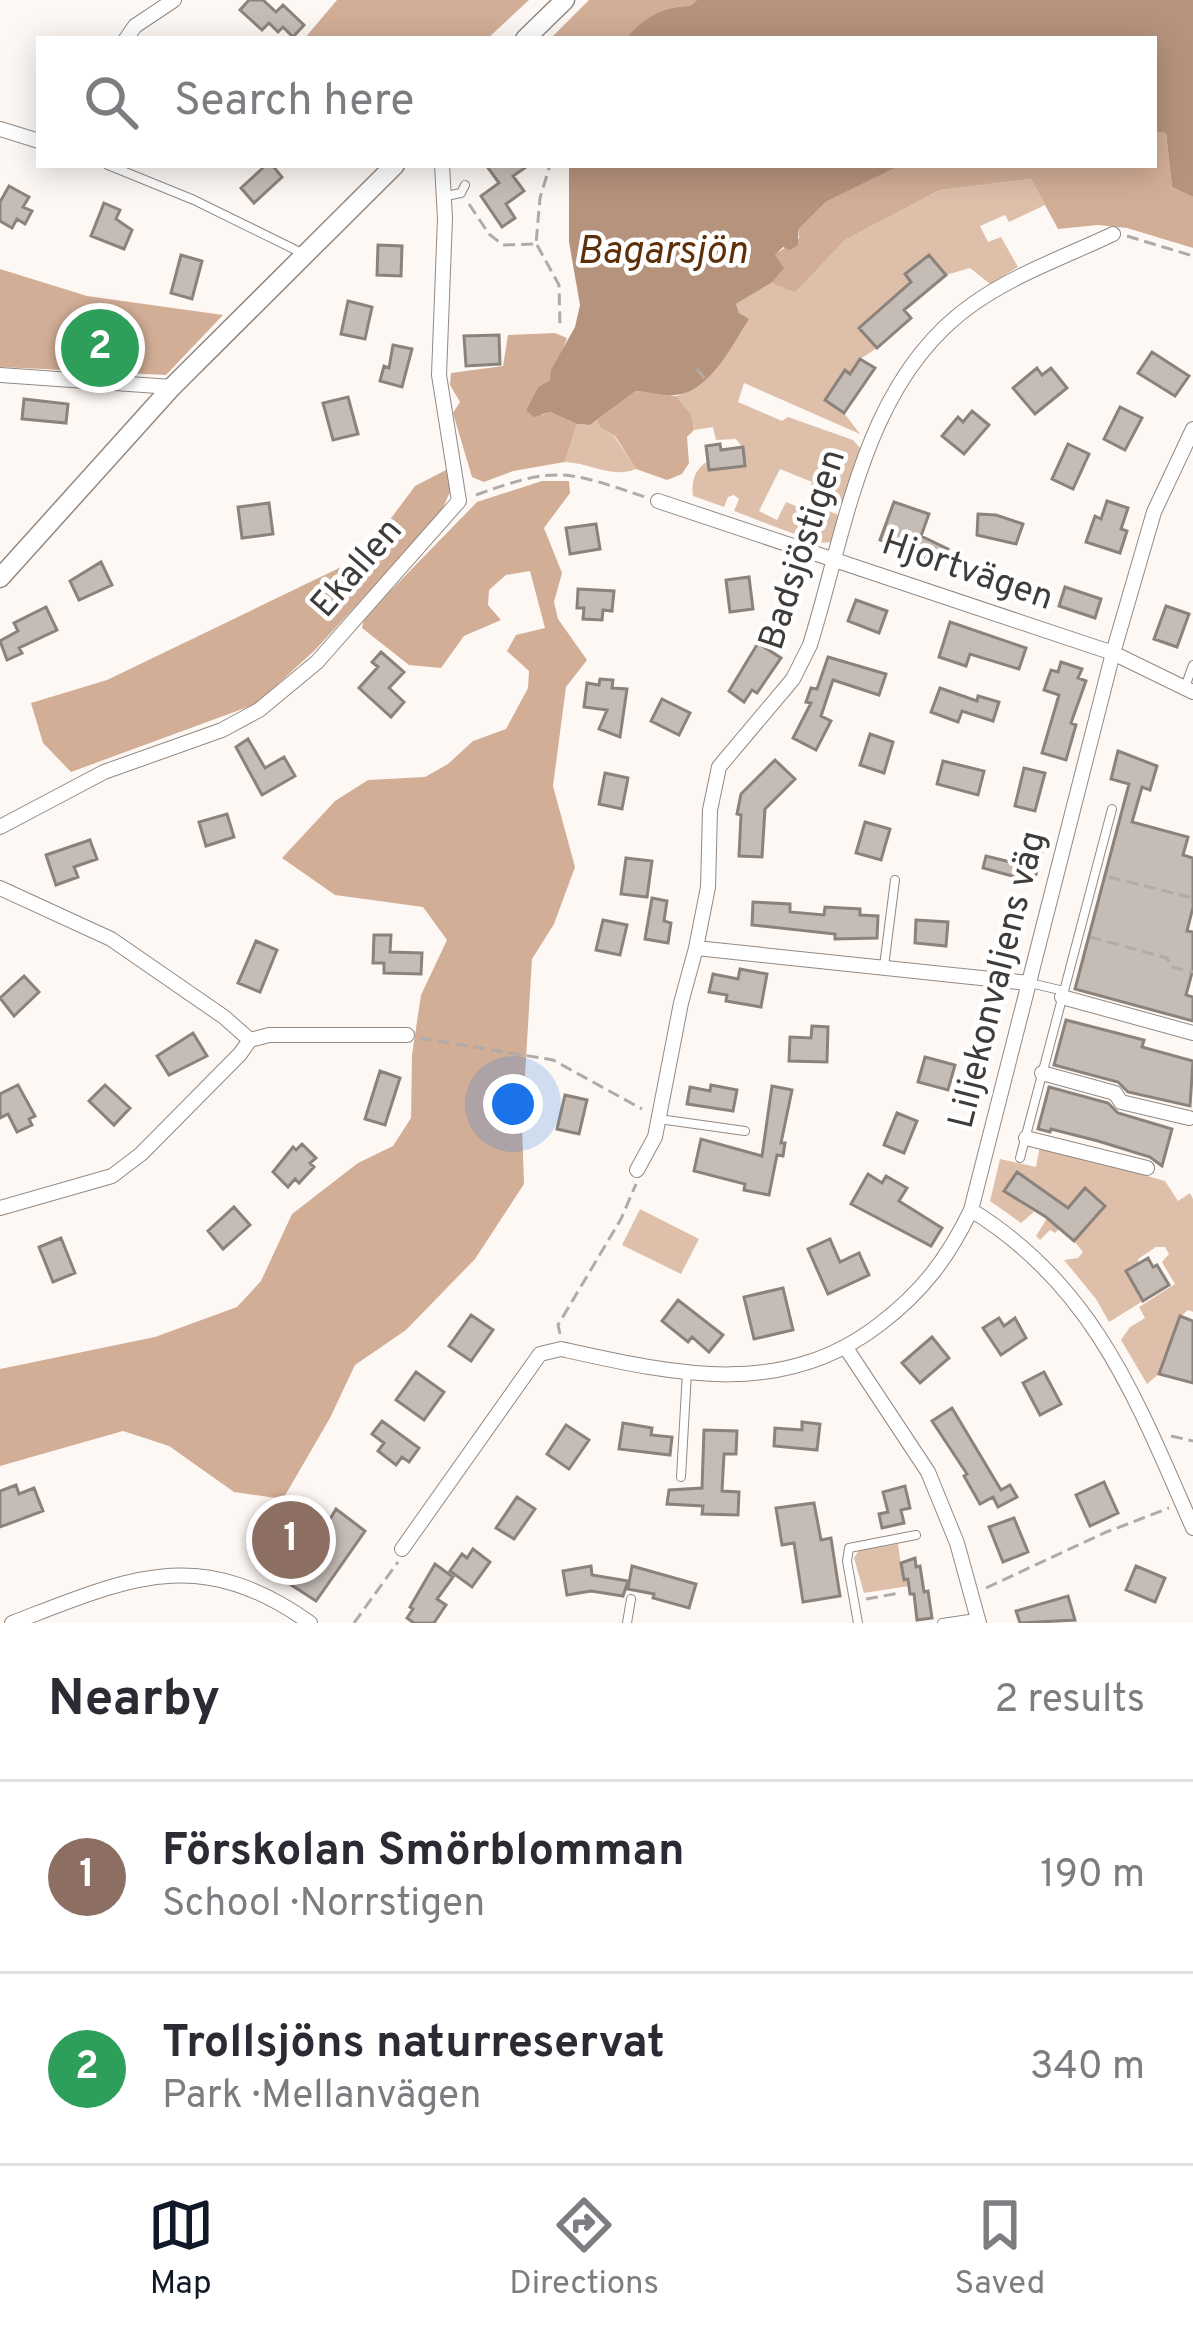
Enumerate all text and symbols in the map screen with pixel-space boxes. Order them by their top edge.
search box [36,36,1157,168]
icon: search [78,69,144,135]
text: Search here [174,74,414,131]
water label: Bagarsjön [577,229,747,278]
pin: 2 [61,303,139,393]
street label: Badsjöstigen [750,444,858,656]
street label: Ekallen [302,510,414,628]
street label: Hjortvägen [875,521,1059,623]
street label: Liljekonvaljens väg [940,826,1058,1134]
your location [483,1074,543,1134]
pin: 1 [252,1495,330,1585]
text: Nearby [48,1669,220,1734]
text: 2 results [994,1677,1145,1726]
text: Förskolan Smörblomman [162,1824,685,1881]
text: 1 [79,1852,95,1901]
text: 190 m [1040,1852,1145,1901]
text: School · Norrstigen [162,1881,485,1930]
text: Trollsjöns naturreservat [162,2016,665,2073]
text: 2 [75,2044,99,2093]
text: 340 m [1030,2044,1145,2093]
text: Park · Mellanvägen [162,2073,481,2122]
tab: Map [148,2192,214,2306]
tab: Directions [509,2192,659,2306]
tab: Saved [955,2192,1045,2306]

